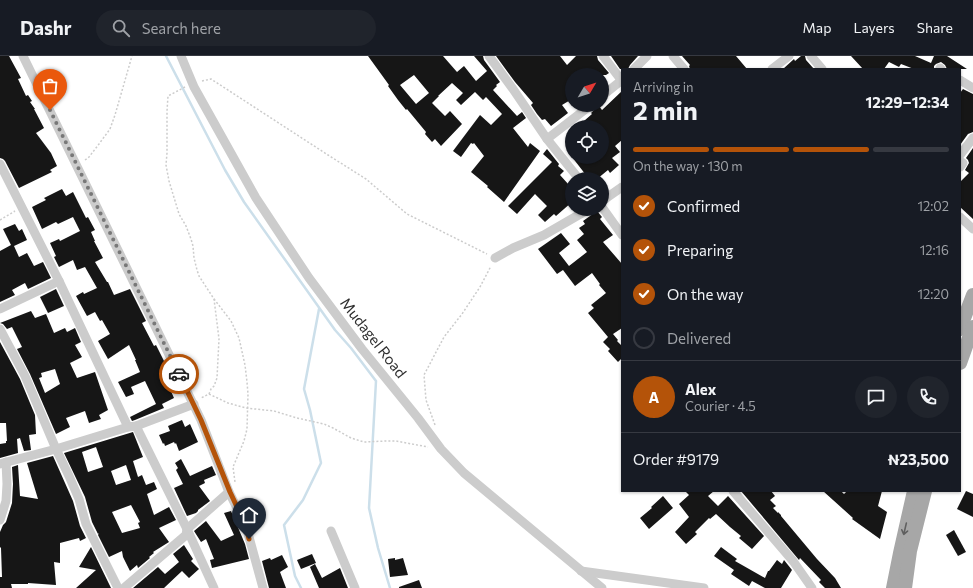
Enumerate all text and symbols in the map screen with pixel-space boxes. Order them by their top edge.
search box [96,10,376,46]
text: Dashr [20,16,72,39]
icon: search [110,17,132,39]
text: Search here [142,19,221,37]
text: Map [803,19,831,36]
text: Layers [853,19,895,36]
text: Share [917,19,953,36]
north arrow [565,68,609,112]
map controls [565,68,609,216]
pin [33,69,67,110]
icon: bag [39,75,61,97]
text: Arriving in [633,79,693,95]
text: 12:29–12:34 [866,93,949,111]
text: 2 min [633,94,698,125]
button: locate [565,120,609,164]
text: On the way · 130 m [633,158,743,174]
button: layers [565,172,609,216]
icon: check [633,195,655,217]
text: Confirmed [667,197,740,215]
text: 12:02 [918,198,949,214]
icon: check [633,239,655,261]
text: Preparing [667,241,733,259]
text: 12:16 [920,242,949,258]
icon: check [633,283,655,305]
text: On the way [667,285,744,303]
text: 12:20 [918,286,949,302]
street label: Mudagel Road [337,294,411,381]
text: Delivered [667,329,731,347]
courier [159,354,199,394]
icon: car [168,363,190,385]
button: chat [855,376,897,418]
button: phone [907,376,949,418]
text: Alex [685,380,716,398]
text: A [649,388,659,406]
text: Courier · 4.5 [685,398,756,414]
text: Order #9179 [633,450,719,468]
text: ₦23,500 [887,450,949,468]
pin [232,498,266,539]
icon: home [238,504,260,526]
one-way arrow [901,522,909,535]

